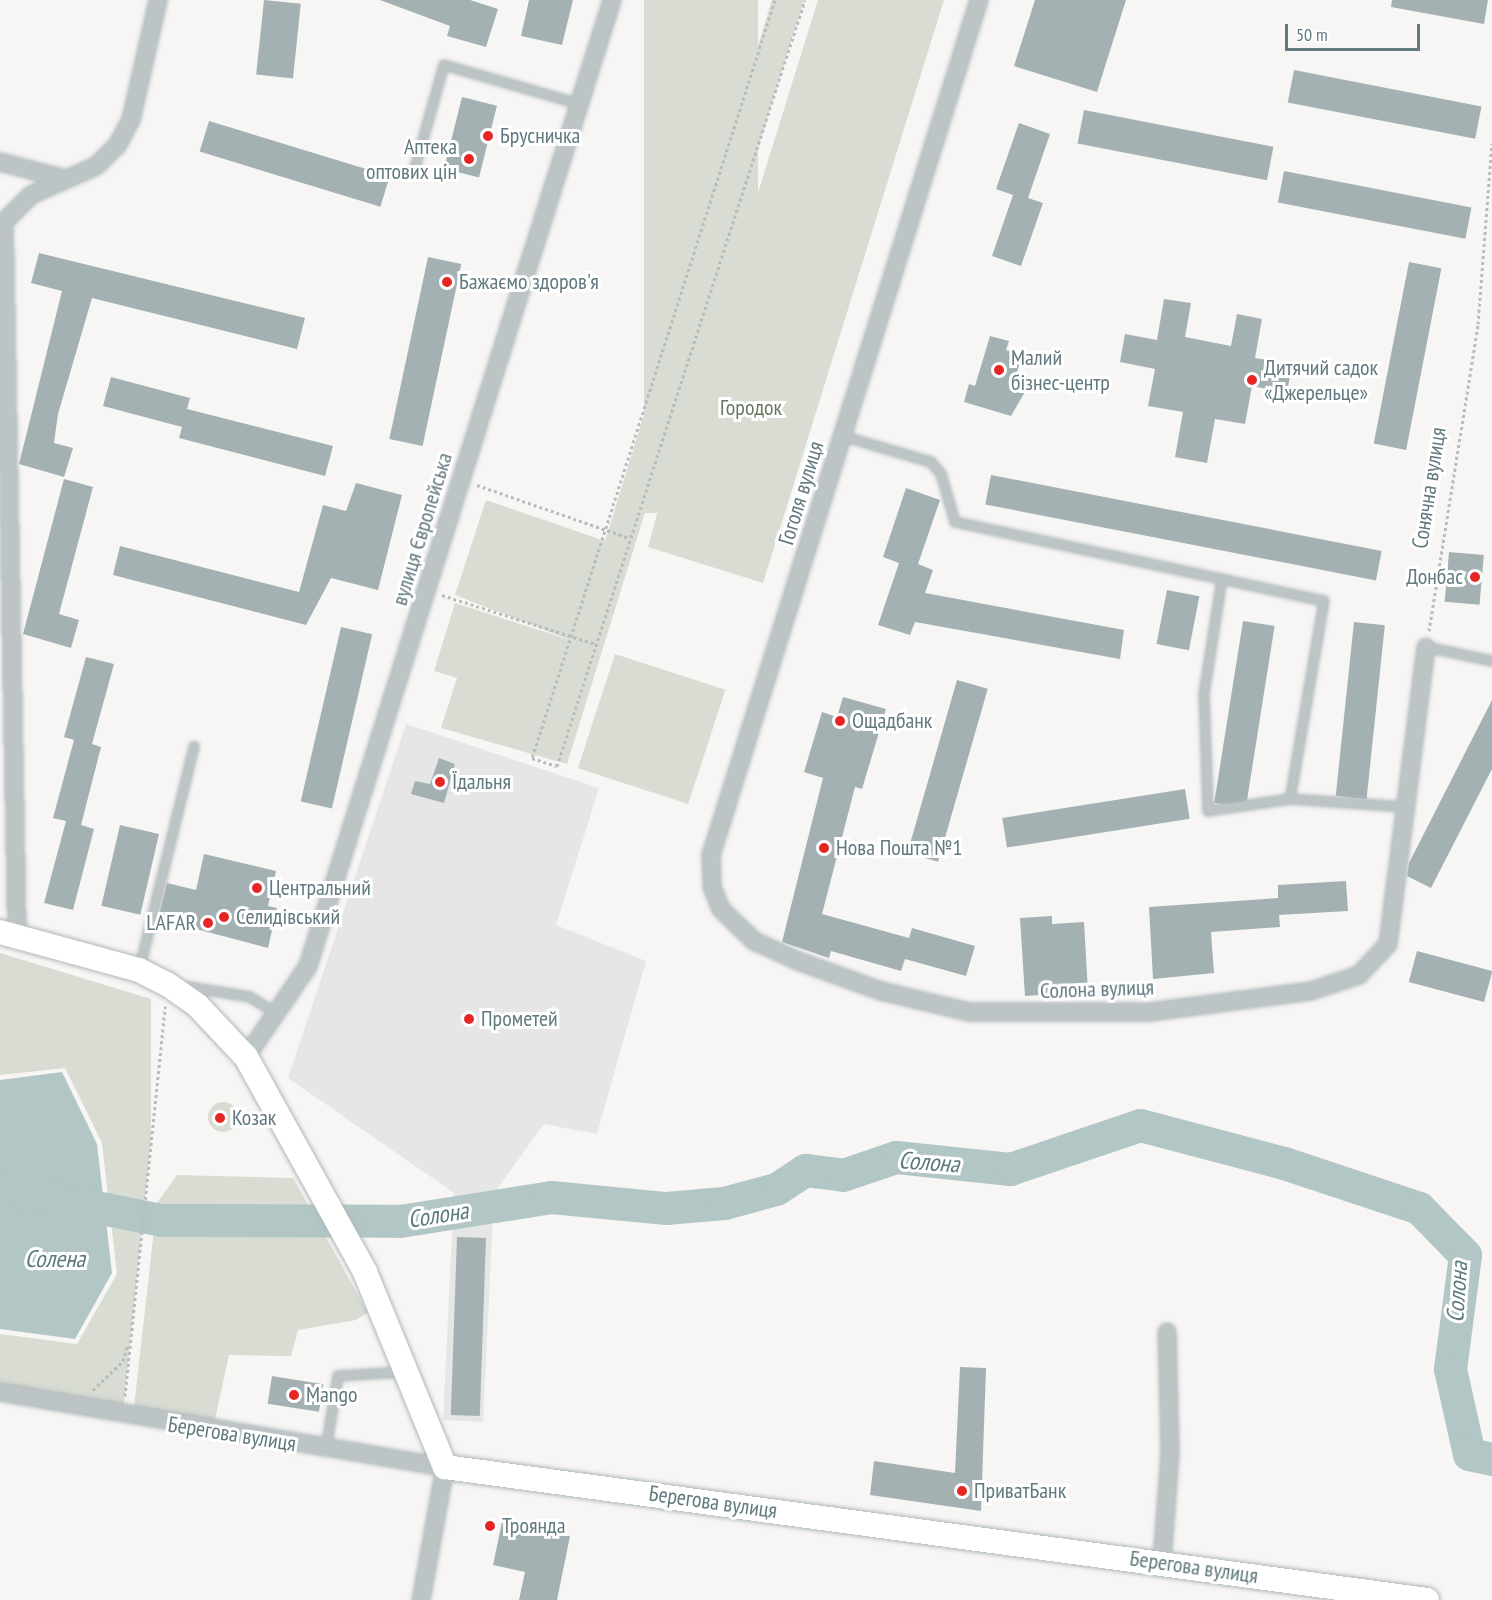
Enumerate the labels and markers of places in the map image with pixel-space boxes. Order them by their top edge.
place label: Брусничка [500,123,580,149]
marker: Брусничка [481,129,495,143]
place label: Аптека оптових цін [365,133,457,184]
marker: Аптека оптових цін [462,152,476,166]
place label: Бажаємо здоров'я [459,269,599,295]
marker: Бажаємо здоров'я [440,275,454,289]
place label: Малий бізнес-центр [1011,344,1110,396]
place label: Дитячий садок «Джерельце» [1264,354,1378,406]
marker: Малий бізнес-центр [992,363,1006,377]
marker: Дитячий садок «Джерельце» [1245,373,1259,387]
place label: Донбас [1406,564,1463,590]
marker: Донбас [1468,570,1482,584]
place label: Ощадбанк [852,708,932,734]
marker: Ощадбанк [833,714,847,728]
place label: Їдальня [452,769,511,795]
marker: Їдальня [433,775,447,789]
place label: Нова Пошта №1 [836,835,962,861]
marker: Нова Пошта №1 [817,841,831,855]
place label: Центральний [269,875,371,901]
marker: Центральний [250,881,264,895]
place label: Селидівський [236,904,340,930]
place label: LAFAR [146,910,196,936]
marker: Селидівський [217,910,231,924]
marker: LAFAR [201,916,215,930]
place label: Прометей [481,1006,558,1032]
marker: Прометей [462,1012,476,1026]
place label: Козак [232,1105,276,1131]
marker: Козак [213,1111,227,1125]
place label: Mango [306,1382,357,1408]
marker: Mango [287,1388,301,1402]
place label: ПриватБанк [974,1478,1066,1504]
marker: ПриватБанк [955,1484,969,1498]
place label: Троянда [502,1513,565,1539]
marker: Троянда [483,1519,497,1533]

